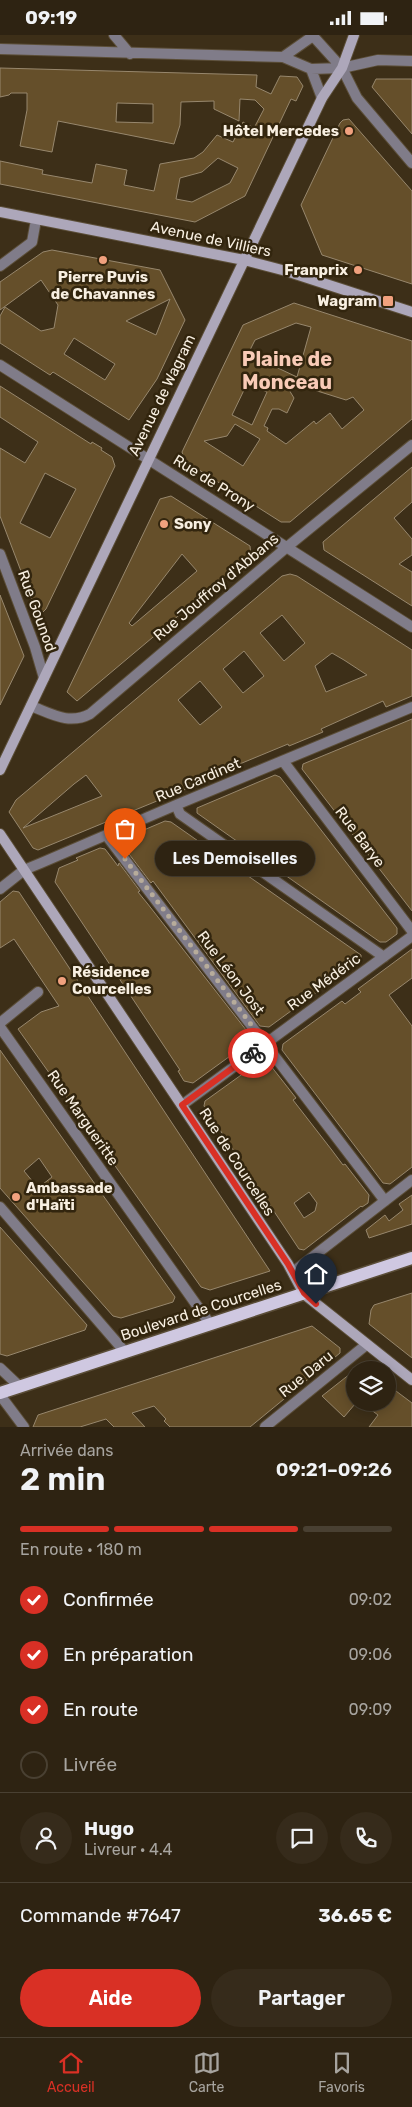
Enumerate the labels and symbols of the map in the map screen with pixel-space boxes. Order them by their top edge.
place label: Hôtel Mercedes [223,122,339,140]
marker: Hôtel Mercedes [343,125,355,137]
street label: Avenue de Villiers [149,217,273,261]
marker: Pierre Puvis de Chavannes [97,254,109,266]
place label: Franprix [284,261,348,279]
marker: Franprix [352,264,364,276]
place label: Pierre Puvis de Chavannes [51,268,155,303]
place label: Wagram [317,292,377,310]
marker: Wagram [381,294,395,308]
street label: Avenue de Wagram [125,331,199,459]
district label: Plaine de Monceau [242,347,332,394]
street label: Rue de Prony [170,451,258,515]
place label: Sony [174,515,211,533]
marker: Sony [158,518,170,530]
street label: Rue Jouffroy d'Abbans [150,529,283,645]
street label: Rue Gounod [14,568,60,654]
street label: Rue Cardinet [153,754,243,806]
street label: Rue Barye [331,803,389,871]
pin [104,808,146,859]
callout: Les Demoiselles [155,841,315,877]
street label: Rue Léon Jost [194,927,269,1019]
street label: Rue Médéric [284,949,364,1015]
place label: Résidence Courcelles [72,963,152,998]
marker: Résidence Courcelles [56,975,68,987]
courier [228,1028,278,1078]
street label: Rue Margueritte [43,1067,123,1169]
street label: Rue de Courcelles [195,1105,279,1220]
place label: Ambassade d'Haïti [26,1179,113,1214]
marker: Ambassade d'Haïti [10,1191,22,1203]
pin [295,1253,337,1304]
street label: Boulevard de Courcelles [118,1275,284,1345]
street label: Rue Daru [275,1347,337,1401]

